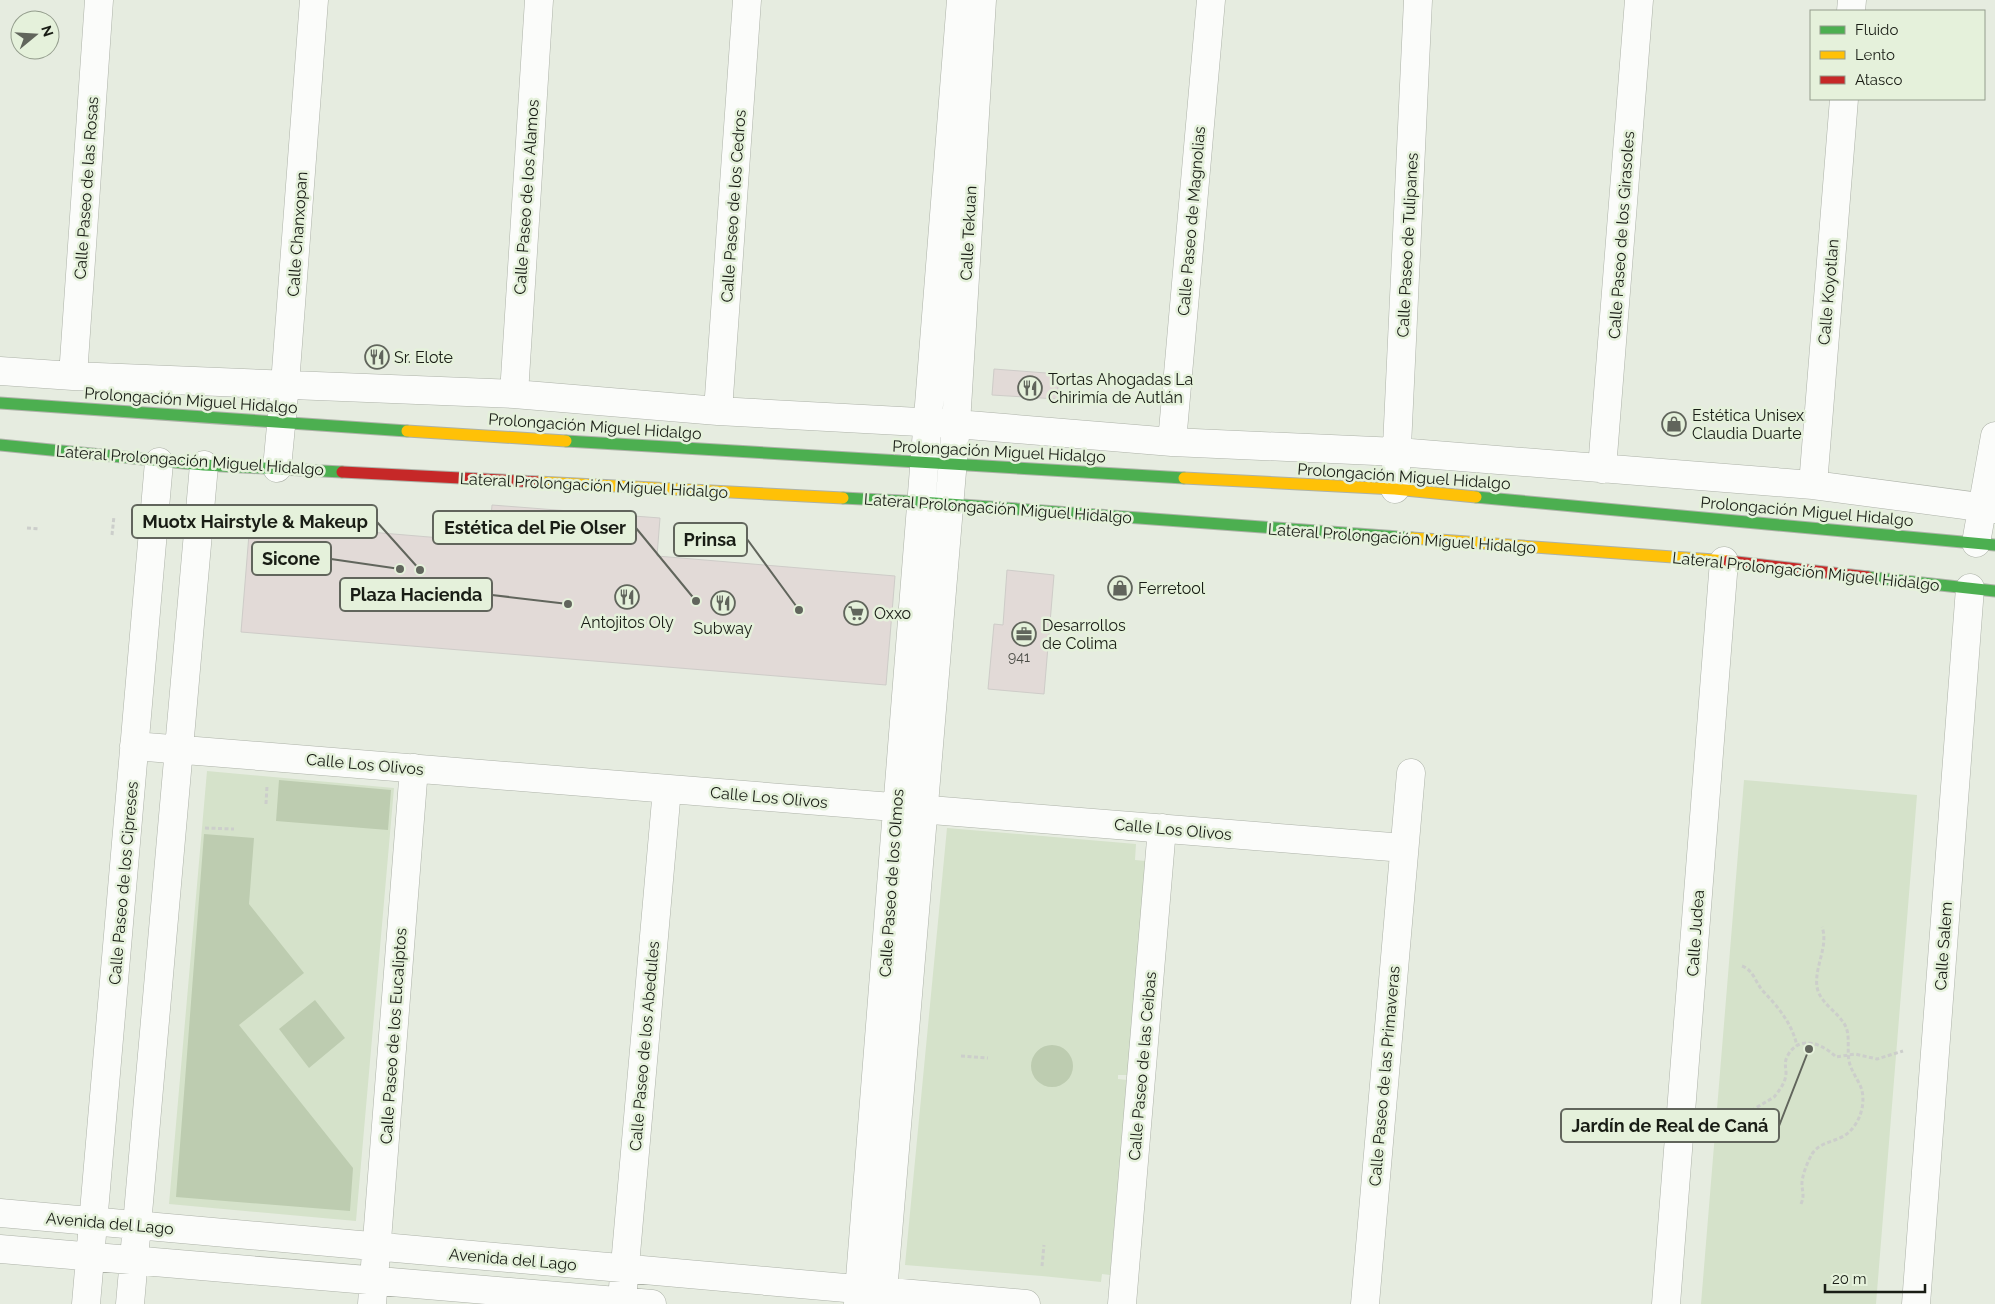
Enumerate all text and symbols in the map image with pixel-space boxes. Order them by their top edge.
north arrow [10,10,60,60]
legend [1810,10,1985,100]
text: Fluido [1855,21,1898,39]
text: N [38,23,57,39]
text: Lento [1855,46,1895,64]
text: Atasco [1855,71,1902,89]
street label: Calle Paseo de las Rosas [71,96,102,280]
street label: Calle Paseo de los Alamos [510,99,543,295]
street label: Calle Paseo de los Cedros [717,109,750,303]
street label: Calle Paseo de Magnolias [1174,125,1209,317]
street label: Calle Paseo de los Girasoles [1605,130,1638,340]
street label: Calle Paseo de Tulipanes [1393,152,1422,338]
street label: Calle Chanxopan [284,171,311,297]
street label: Calle Tekuan [957,185,980,281]
street label: Calle Koyotlan [1814,238,1843,346]
restaurant icon: Sr. Elote [364,344,390,370]
place label: Sr. Elote [394,348,453,367]
place label: Tortas Ahogadas La Chirimía de Autlán [1048,370,1193,407]
restaurant icon: Tortas Ahogadas La Chirimía de Autlán [1017,375,1043,401]
street label: Prolongación Miguel Hidalgo [84,384,298,417]
place label: Estética Unisex Claudia Duarte [1692,406,1804,443]
street label: Prolongación Miguel Hidalgo [488,410,702,443]
shop icon: Estética Unisex Claudia Duarte [1661,411,1687,437]
street label: Prolongación Miguel Hidalgo [892,436,1106,467]
street label: Lateral Prolongación Miguel Hidalgo [55,442,325,479]
street label: Prolongación Miguel Hidalgo [1297,460,1511,493]
street label: Lateral Prolongación Miguel Hidalgo [459,469,729,502]
street label: Lateral Prolongación Miguel Hidalgo [863,490,1133,527]
street label: Prolongación Miguel Hidalgo [1700,493,1914,530]
callout: Muotx Hairstyle & Makeup [132,505,377,538]
text: Muotx Hairstyle & Makeup [142,511,368,532]
callout: Estética del Pie Olser [433,511,636,544]
text: Estética del Pie Olser [444,517,626,538]
street label: Lateral Prolongación Miguel Hidalgo [1267,520,1537,557]
callout: Prinsa [674,523,747,556]
text: Prinsa [684,529,736,550]
callout: Sicone [252,542,331,575]
text: Sicone [262,548,320,569]
street label: Lateral Prolongación Miguel Hidalgo [1671,548,1941,595]
shop icon: Ferretool [1107,575,1133,601]
callout: Plaza Hacienda [340,578,492,611]
place label: Ferretool [1138,579,1206,598]
text: Plaza Hacienda [350,584,482,605]
restaurant icon: Antojitos Oly [614,584,640,610]
restaurant icon: Subway [710,590,736,616]
supermarket icon: Oxxo [843,600,869,626]
place label: Oxxo [874,604,911,623]
place label: Antojitos Oly [580,613,674,632]
place label: Desarrollos de Colima [1042,616,1126,653]
place label: Subway [694,619,753,638]
office icon: Desarrollos de Colima [1011,621,1037,647]
house number: 941 [1008,649,1030,665]
street label: Calle Los Olivos [306,750,425,779]
street label: Calle Paseo de los Cipreses [105,780,142,986]
street label: Calle Los Olivos [710,783,829,812]
street label: Calle Paseo de los Olmos [875,788,908,978]
street label: Calle Los Olivos [1114,815,1233,844]
street label: Calle Judea [1683,889,1708,977]
street label: Calle Salem [1931,901,1956,991]
street label: Calle Paseo de los Eucaliptos [376,927,411,1145]
street label: Calle Paseo de los Abedules [626,940,663,1152]
street label: Calle Paseo de las Primaveras [1365,965,1404,1187]
street label: Calle Paseo de las Ceibas [1125,970,1160,1161]
callout: Jardín de Real de Caná [1561,1109,1779,1142]
text: Jardín de Real de Caná [1572,1115,1768,1136]
street label: Avenida del Lago [45,1208,175,1239]
street label: Avenida del Lago [448,1244,578,1275]
scale bar [1825,1262,1925,1294]
text: 20 m [1832,1270,1867,1288]

